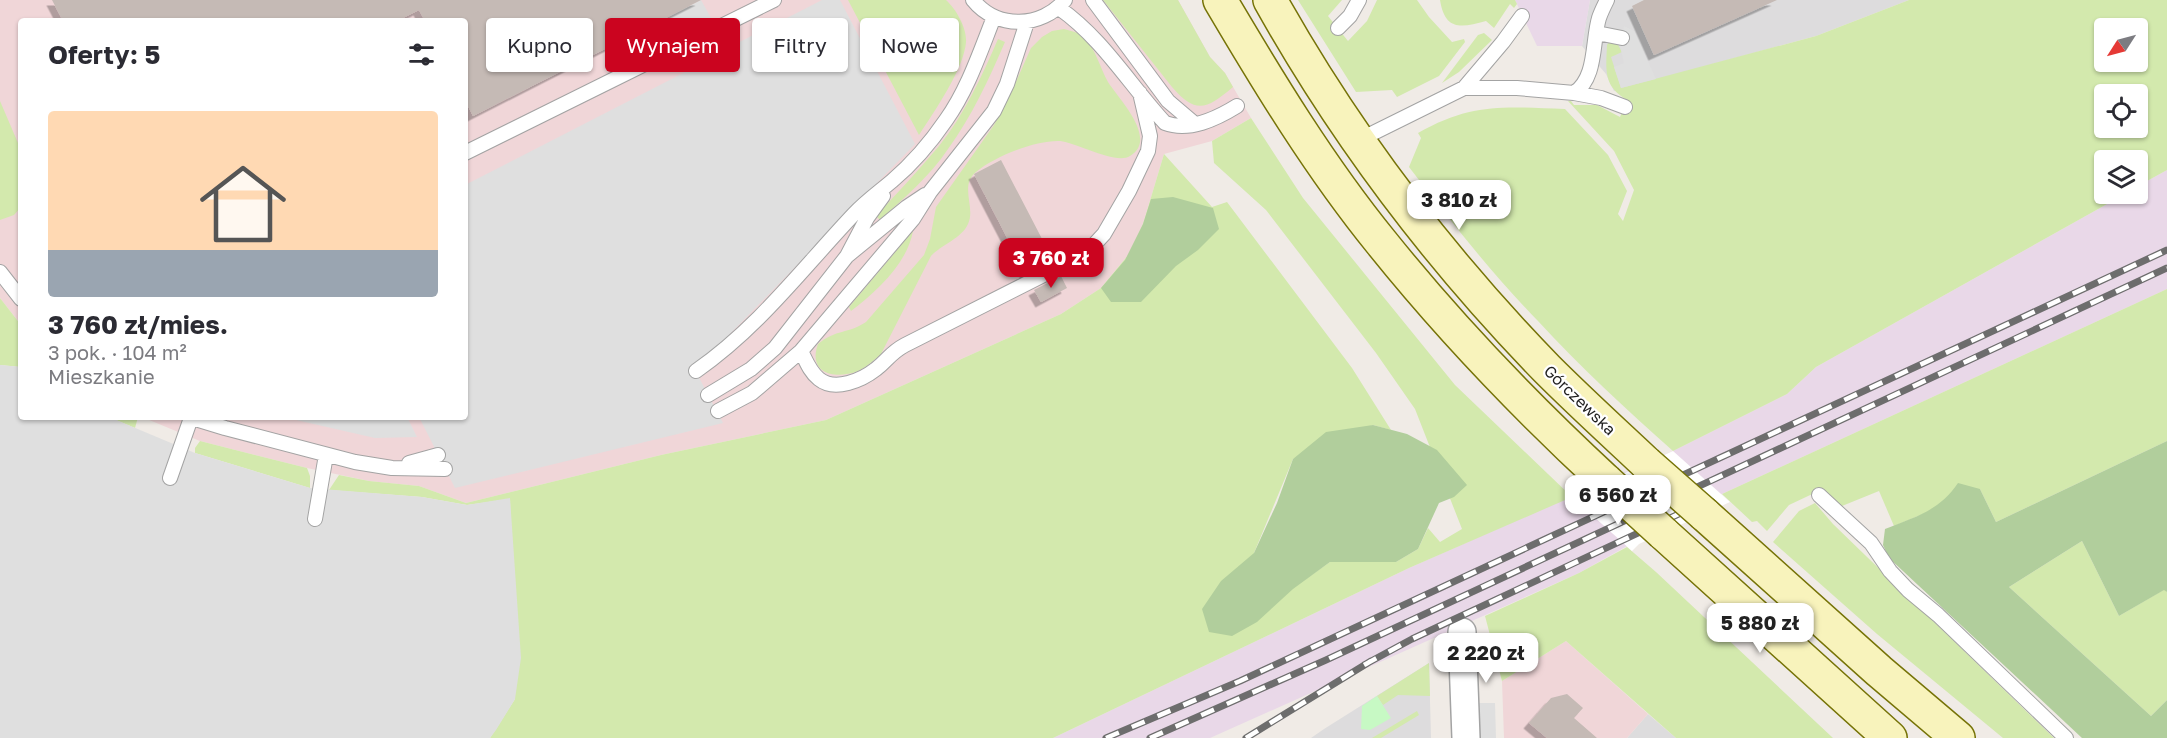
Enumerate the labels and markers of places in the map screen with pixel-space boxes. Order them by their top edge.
pin: 3 810 zł [1397,180,1521,231]
pin: 3 760 zł [989,238,1113,289]
pin: 6 560 zł [1556,475,1680,526]
pin: 5 880 zł [1698,603,1822,654]
pin: 2 220 zł [1424,633,1548,684]

